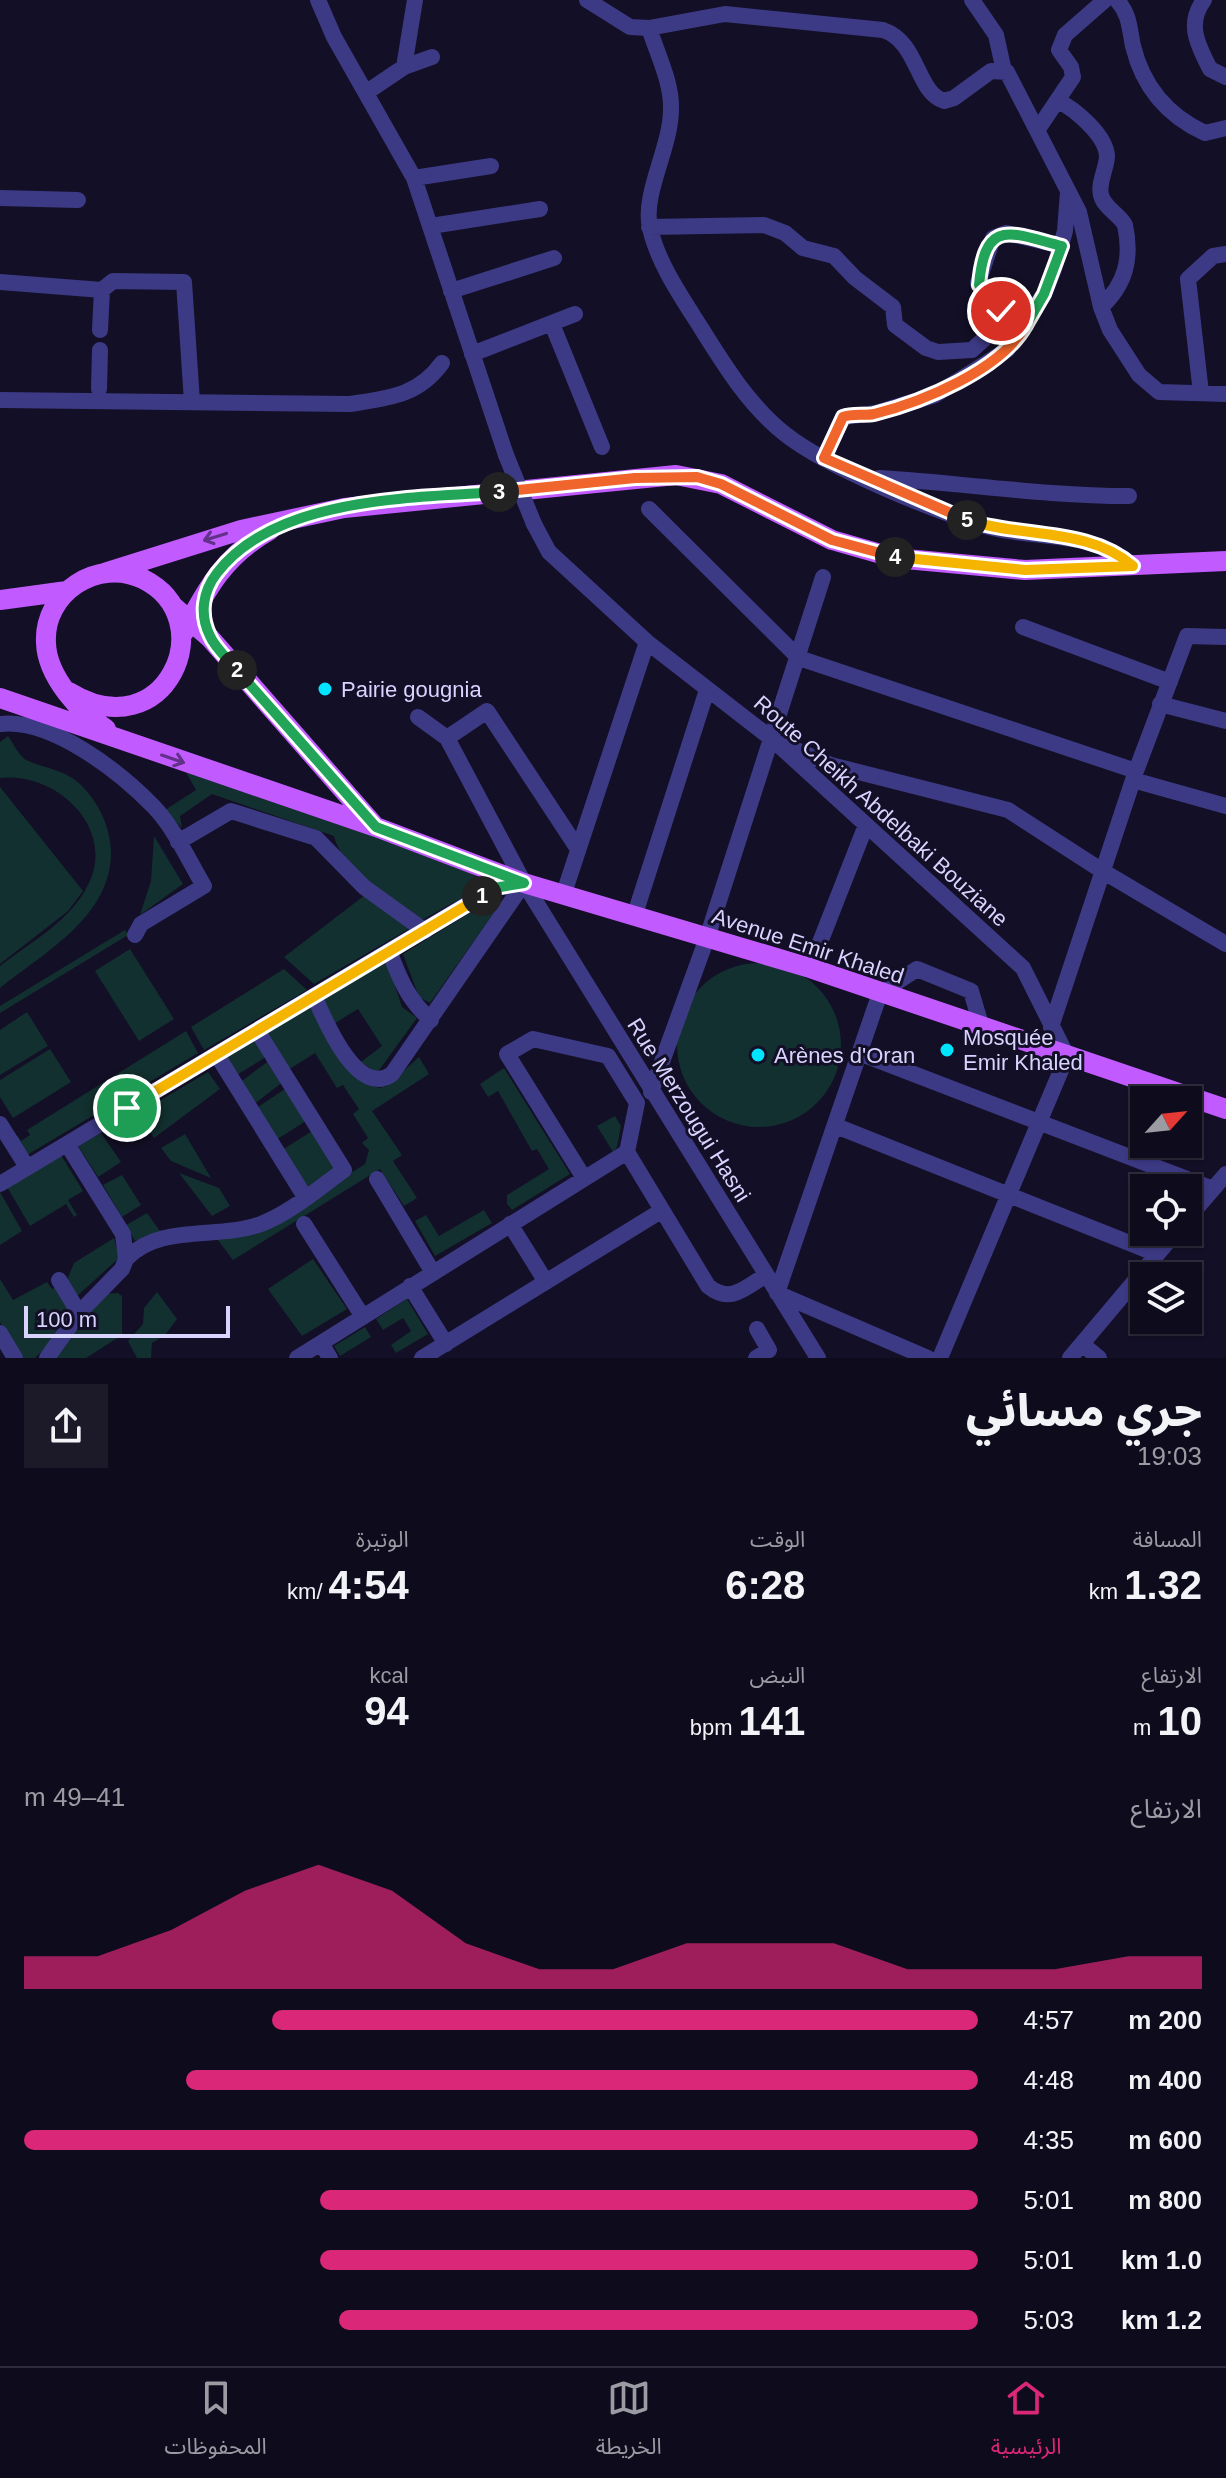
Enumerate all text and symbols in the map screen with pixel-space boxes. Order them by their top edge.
pin [967,277,1035,345]
icon: check [979,289,1023,333]
pin: 3 [479,472,519,512]
text: 3 [493,479,505,504]
pin: 5 [947,500,987,540]
text: 5 [961,507,973,532]
one-way arrow [203,531,228,545]
pin: 4 [875,537,915,577]
text: 4 [889,544,901,569]
pin: 2 [217,650,257,690]
text: 2 [231,657,243,682]
place label: Pairie gougnia [341,677,482,702]
marker: Pairie gougnia [316,680,334,698]
street label: Route Cheikh Abdelbaki Bouziane [749,690,1013,932]
one-way arrow [161,752,186,767]
pin: 1 [462,876,502,916]
text: 1 [476,883,488,908]
street label: Avenue Emir Khaled [709,903,907,989]
street label: Rue Merzougui Hasni [622,1014,756,1206]
place label: Mosquée Emir Khaled [963,1025,1083,1075]
marker: Mosquée Emir Khaled [938,1041,956,1059]
place label: Arènes d'Oran [774,1043,915,1068]
marker: Arènes d'Oran [749,1046,767,1064]
pin [93,1074,161,1142]
icon: arrive [105,1086,149,1130]
north arrow [1130,1086,1202,1158]
map controls [1130,1086,1202,1334]
button: locate [1130,1174,1202,1246]
button: layers [1130,1262,1202,1334]
scale bar [24,1302,230,1338]
text: 100 m [36,1307,97,1332]
button: share [24,1384,108,1468]
text: جري مسائي [966,1386,1202,1435]
text: 19:03 [1137,1441,1202,1471]
text: الوتيرة [356,1527,409,1552]
text: الوقت [750,1527,805,1552]
text: المسافة [1133,1527,1202,1552]
text: 4:54 [329,1563,409,1607]
text: 6:28 [725,1563,805,1607]
text: 1.32 [1124,1563,1202,1607]
text: /km [287,1579,329,1604]
text: km [1089,1579,1124,1604]
text: kcal [370,1663,409,1688]
text: النبض [750,1663,805,1688]
text: الارتفاع [1142,1663,1202,1688]
text: 94 [364,1689,409,1733]
text: 141 [739,1699,805,1743]
text: 10 [1158,1699,1202,1743]
text: bpm [690,1715,739,1740]
text: m [1133,1715,1158,1740]
text: 41–49 m [24,1782,125,1812]
text: الارتفاع [1131,1794,1202,1824]
text: 4:57 [1023,2005,1074,2035]
text: 200 m [1128,2005,1202,2035]
text: 4:48 [1023,2065,1074,2095]
text: 400 m [1128,2065,1202,2095]
text: 4:35 [1023,2125,1074,2155]
text: 600 m [1128,2125,1202,2155]
text: 5:01 [1023,2185,1074,2215]
text: 800 m [1128,2185,1202,2215]
text: 5:01 [1023,2245,1074,2275]
text: 1.0 km [1121,2245,1202,2275]
text: 5:03 [1023,2305,1074,2335]
text: 1.2 km [1121,2305,1202,2335]
tab: المحفوظات [165,2376,267,2470]
tab: الخريطة [596,2376,662,2470]
tab: الرئيسية [991,2376,1061,2470]

